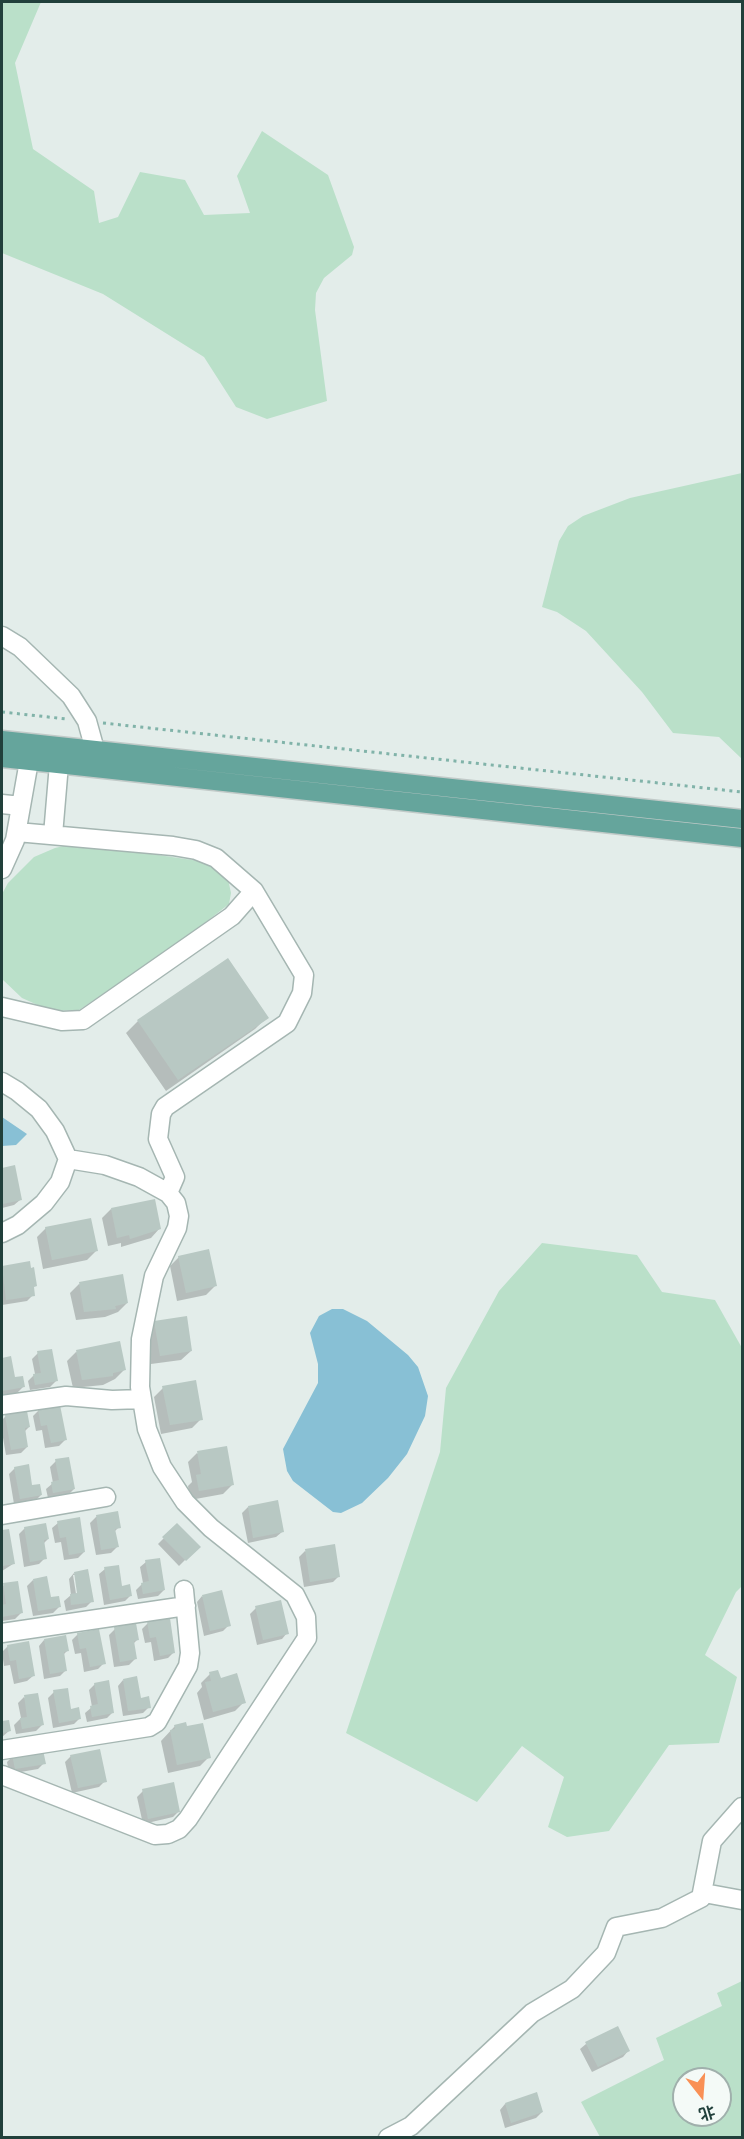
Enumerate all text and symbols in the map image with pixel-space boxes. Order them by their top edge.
north arrow [672,2067,732,2127]
text: 北 [696,2101,717,2124]

